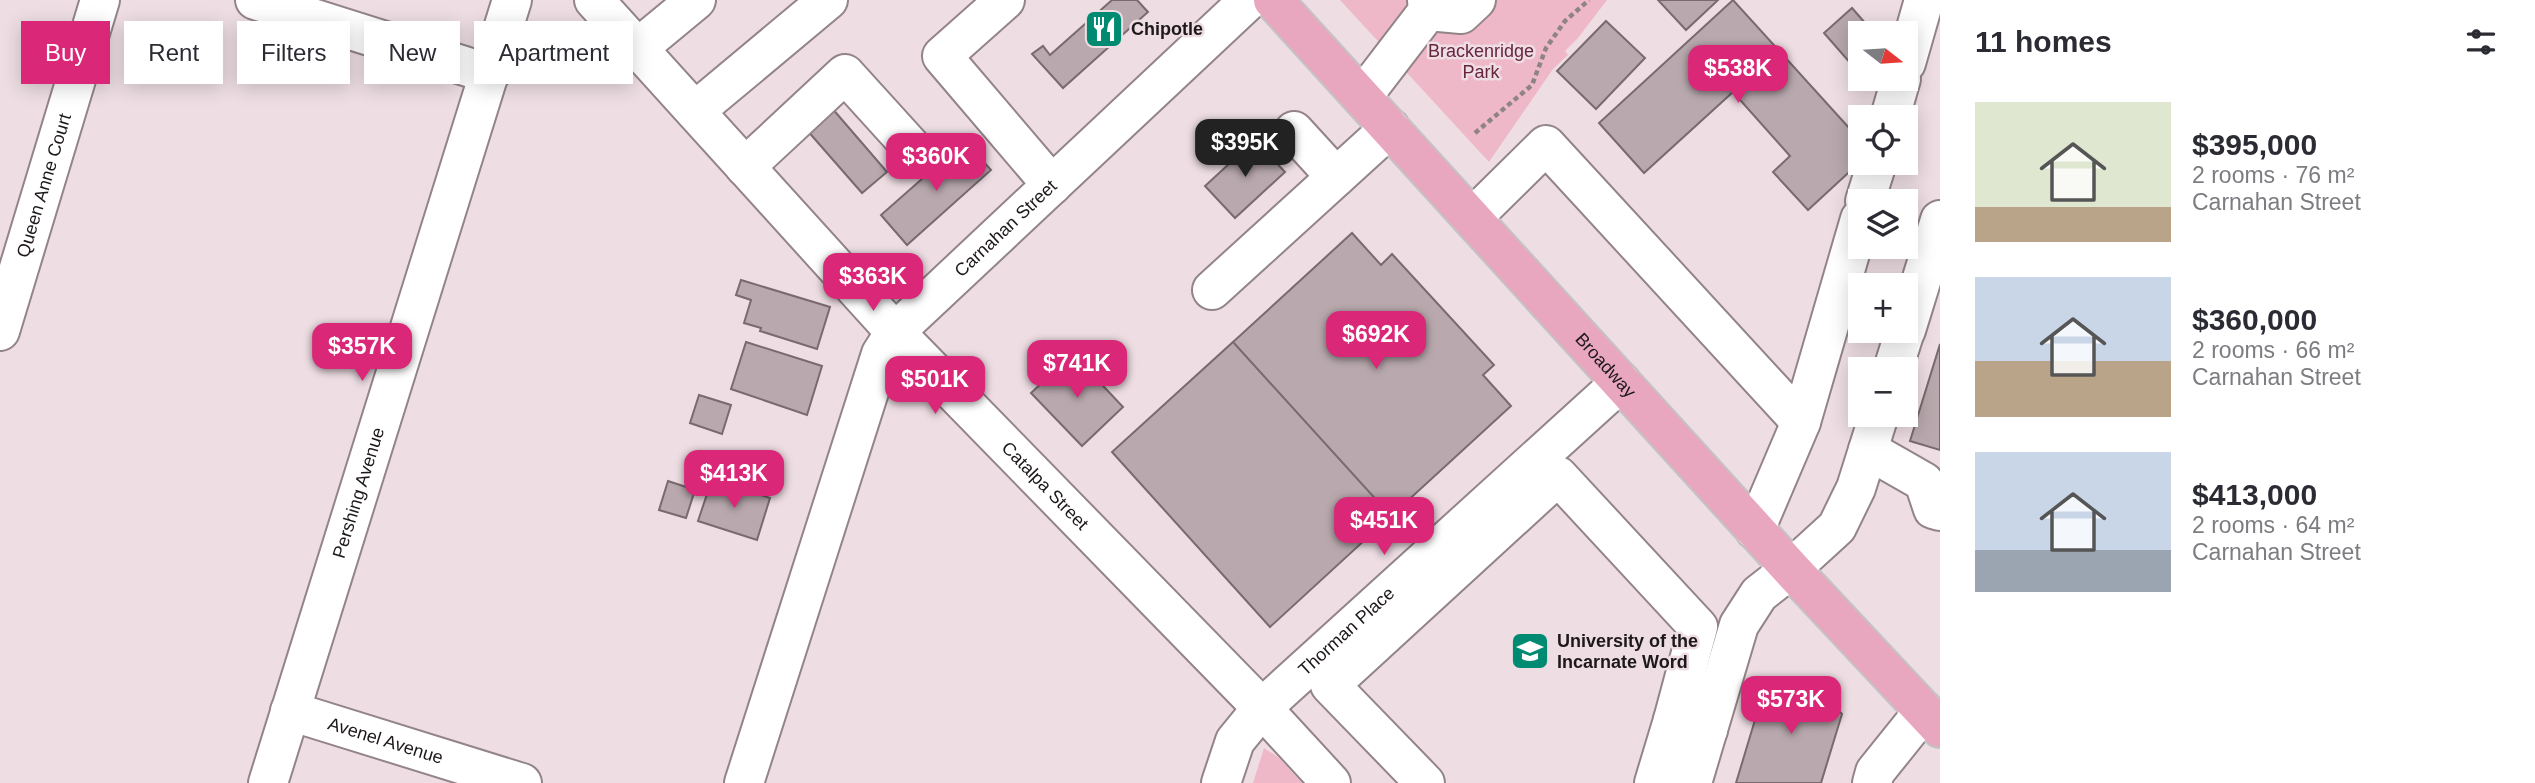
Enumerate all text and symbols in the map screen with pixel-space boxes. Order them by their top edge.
restaurant icon: Chipotle [1083,8,1125,50]
place label: Chipotle [1131,19,1203,39]
chip: Buy [21,21,110,84]
chip: Rent [124,21,223,84]
chip: Filters [237,21,350,84]
chip: New [364,21,460,84]
chip: Apartment [474,21,633,84]
north arrow [1848,21,1918,91]
map controls [1848,21,1918,427]
icon: filters [2462,23,2500,61]
text: 11 homes [1975,25,2112,58]
park label: Brackenridge Park [1428,41,1534,82]
pin: $538K [1689,46,1787,105]
text: $538K [1704,55,1772,81]
button: locate [1848,105,1918,175]
street label: Queen Anne Court [13,111,75,260]
pin: $395K [1196,120,1294,179]
text: $395,000 [2192,128,2317,161]
text: $395K [1211,129,1279,155]
icon: home [2031,130,2115,214]
pin: $360K [887,134,985,193]
text: $360K [902,143,970,169]
text: 2 rooms · 76 m² [2192,162,2354,188]
street label: Carnahan Street [951,176,1061,281]
button: layers [1848,189,1918,259]
text: Carnahan Street [2192,189,2361,215]
pin: $363K [824,254,922,313]
text: $363K [839,263,907,289]
button: + [1848,273,1918,343]
text: $360,000 [2192,303,2317,336]
icon: home [2031,305,2115,389]
pin: $692K [1327,312,1425,371]
text: $692K [1342,321,1410,347]
pin: $357K [313,324,411,383]
street label: Broadway [1571,329,1640,402]
text: $357K [328,333,396,359]
text: 2 rooms · 66 m² [2192,337,2354,363]
pin: $741K [1028,340,1126,400]
text: $741K [1043,350,1111,376]
pin: $501K [886,356,984,416]
button: − [1848,357,1918,427]
text: Carnahan Street [2192,364,2361,390]
text: $501K [901,366,969,392]
street label: Pershing Avenue [329,425,388,561]
street label: Catalpa Street [998,438,1092,534]
pin: $413K [685,450,783,510]
text: $413K [700,460,768,486]
text: $413,000 [2192,478,2317,511]
icon: home [2031,480,2115,564]
pin: $451K [1335,498,1433,557]
text: $451K [1350,507,1418,533]
text: 2 rooms · 64 m² [2192,512,2354,538]
text: Carnahan Street [2192,539,2361,565]
street label: Thorman Place [1295,583,1398,680]
school or university icon: University of the Incarnate Word [1509,630,1551,672]
place label: University of the Incarnate Word [1557,631,1698,672]
pin: $573K [1742,676,1840,736]
text: $573K [1757,686,1825,712]
street label: Avenel Avenue [325,713,446,768]

